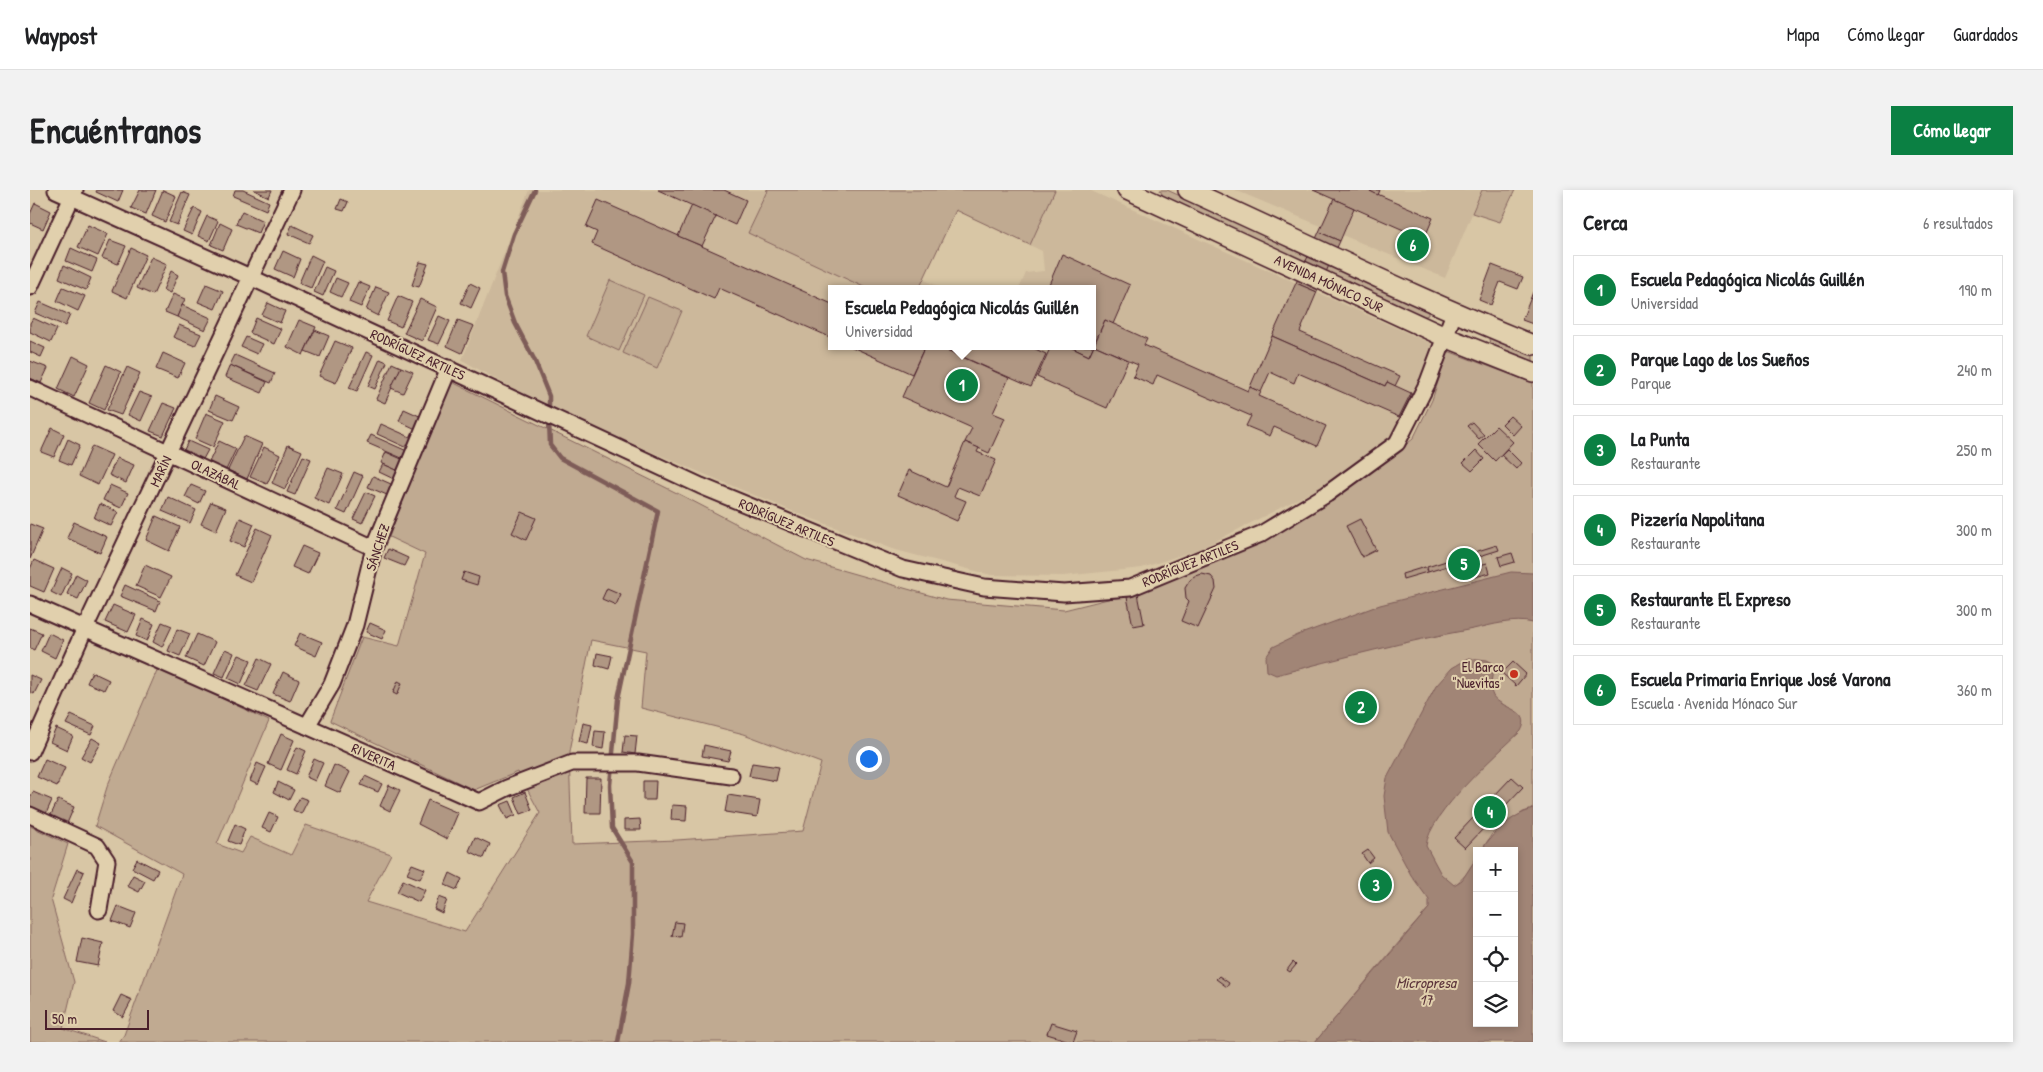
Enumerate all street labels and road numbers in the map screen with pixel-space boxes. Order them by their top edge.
street label: AVENIDA MÓNACO SUR [1272,249,1386,317]
street label: RODRÍGUEZ ARTILES [368,324,469,384]
street label: MARÍN [145,452,175,490]
street label: OLAZÁBAL [188,454,244,494]
street label: RODRÍGUEZ ARTILES [736,493,838,551]
street label: SÁNCHEZ [361,521,393,573]
street label: RODRÍGUEZ ARTILES [1139,535,1241,591]
street label: RIVERITA [349,738,399,774]

